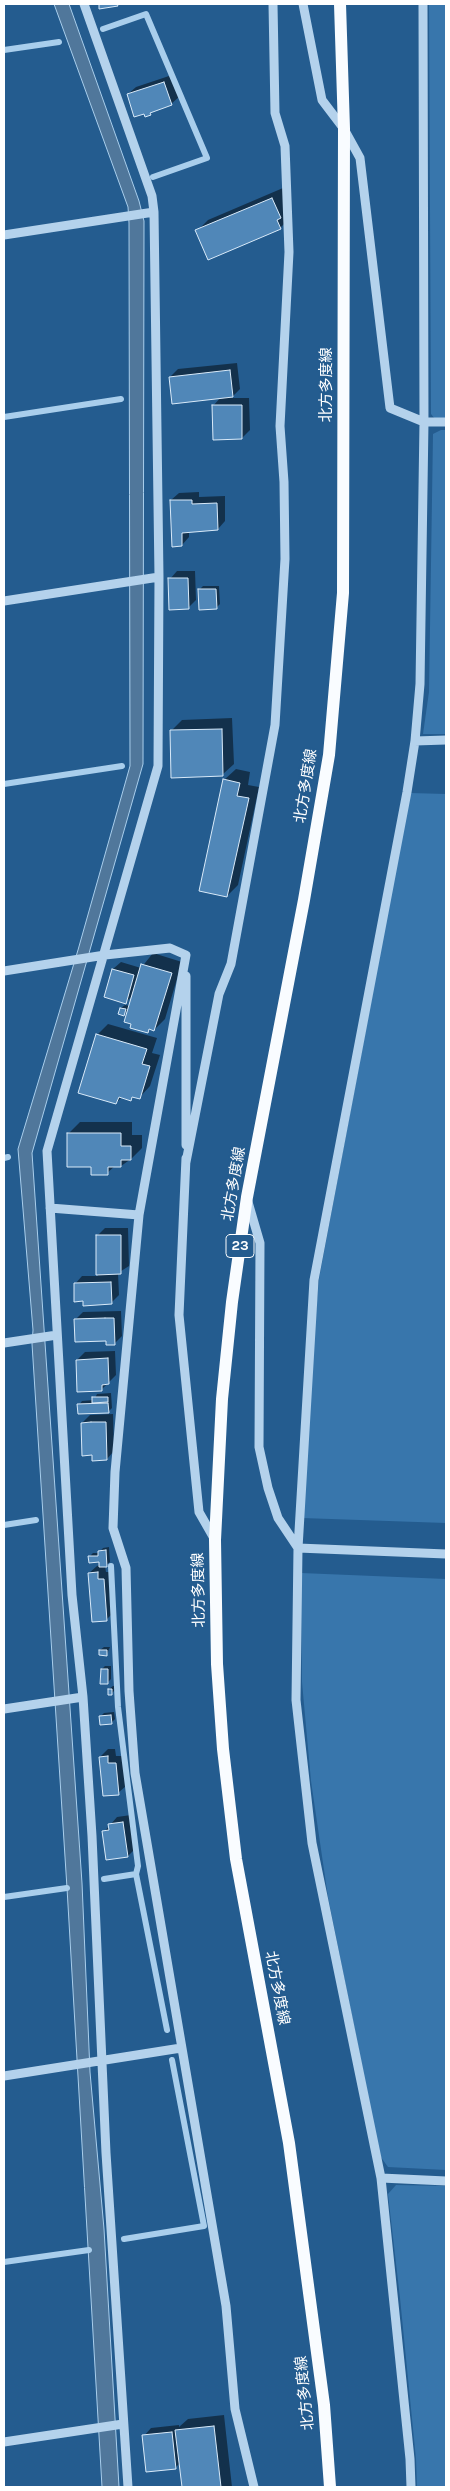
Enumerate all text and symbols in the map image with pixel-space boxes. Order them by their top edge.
street label: 北方多度線 [318,348,336,422]
street label: 北方多度線 [291,748,321,824]
street label: 北方多度線 [219,1146,249,1222]
road number: 23 [226,1234,254,1258]
street label: 北方多度線 [189,1552,209,1628]
street label: 北方多度線 [261,1949,293,2027]
street label: 北方多度線 [292,2355,318,2431]

